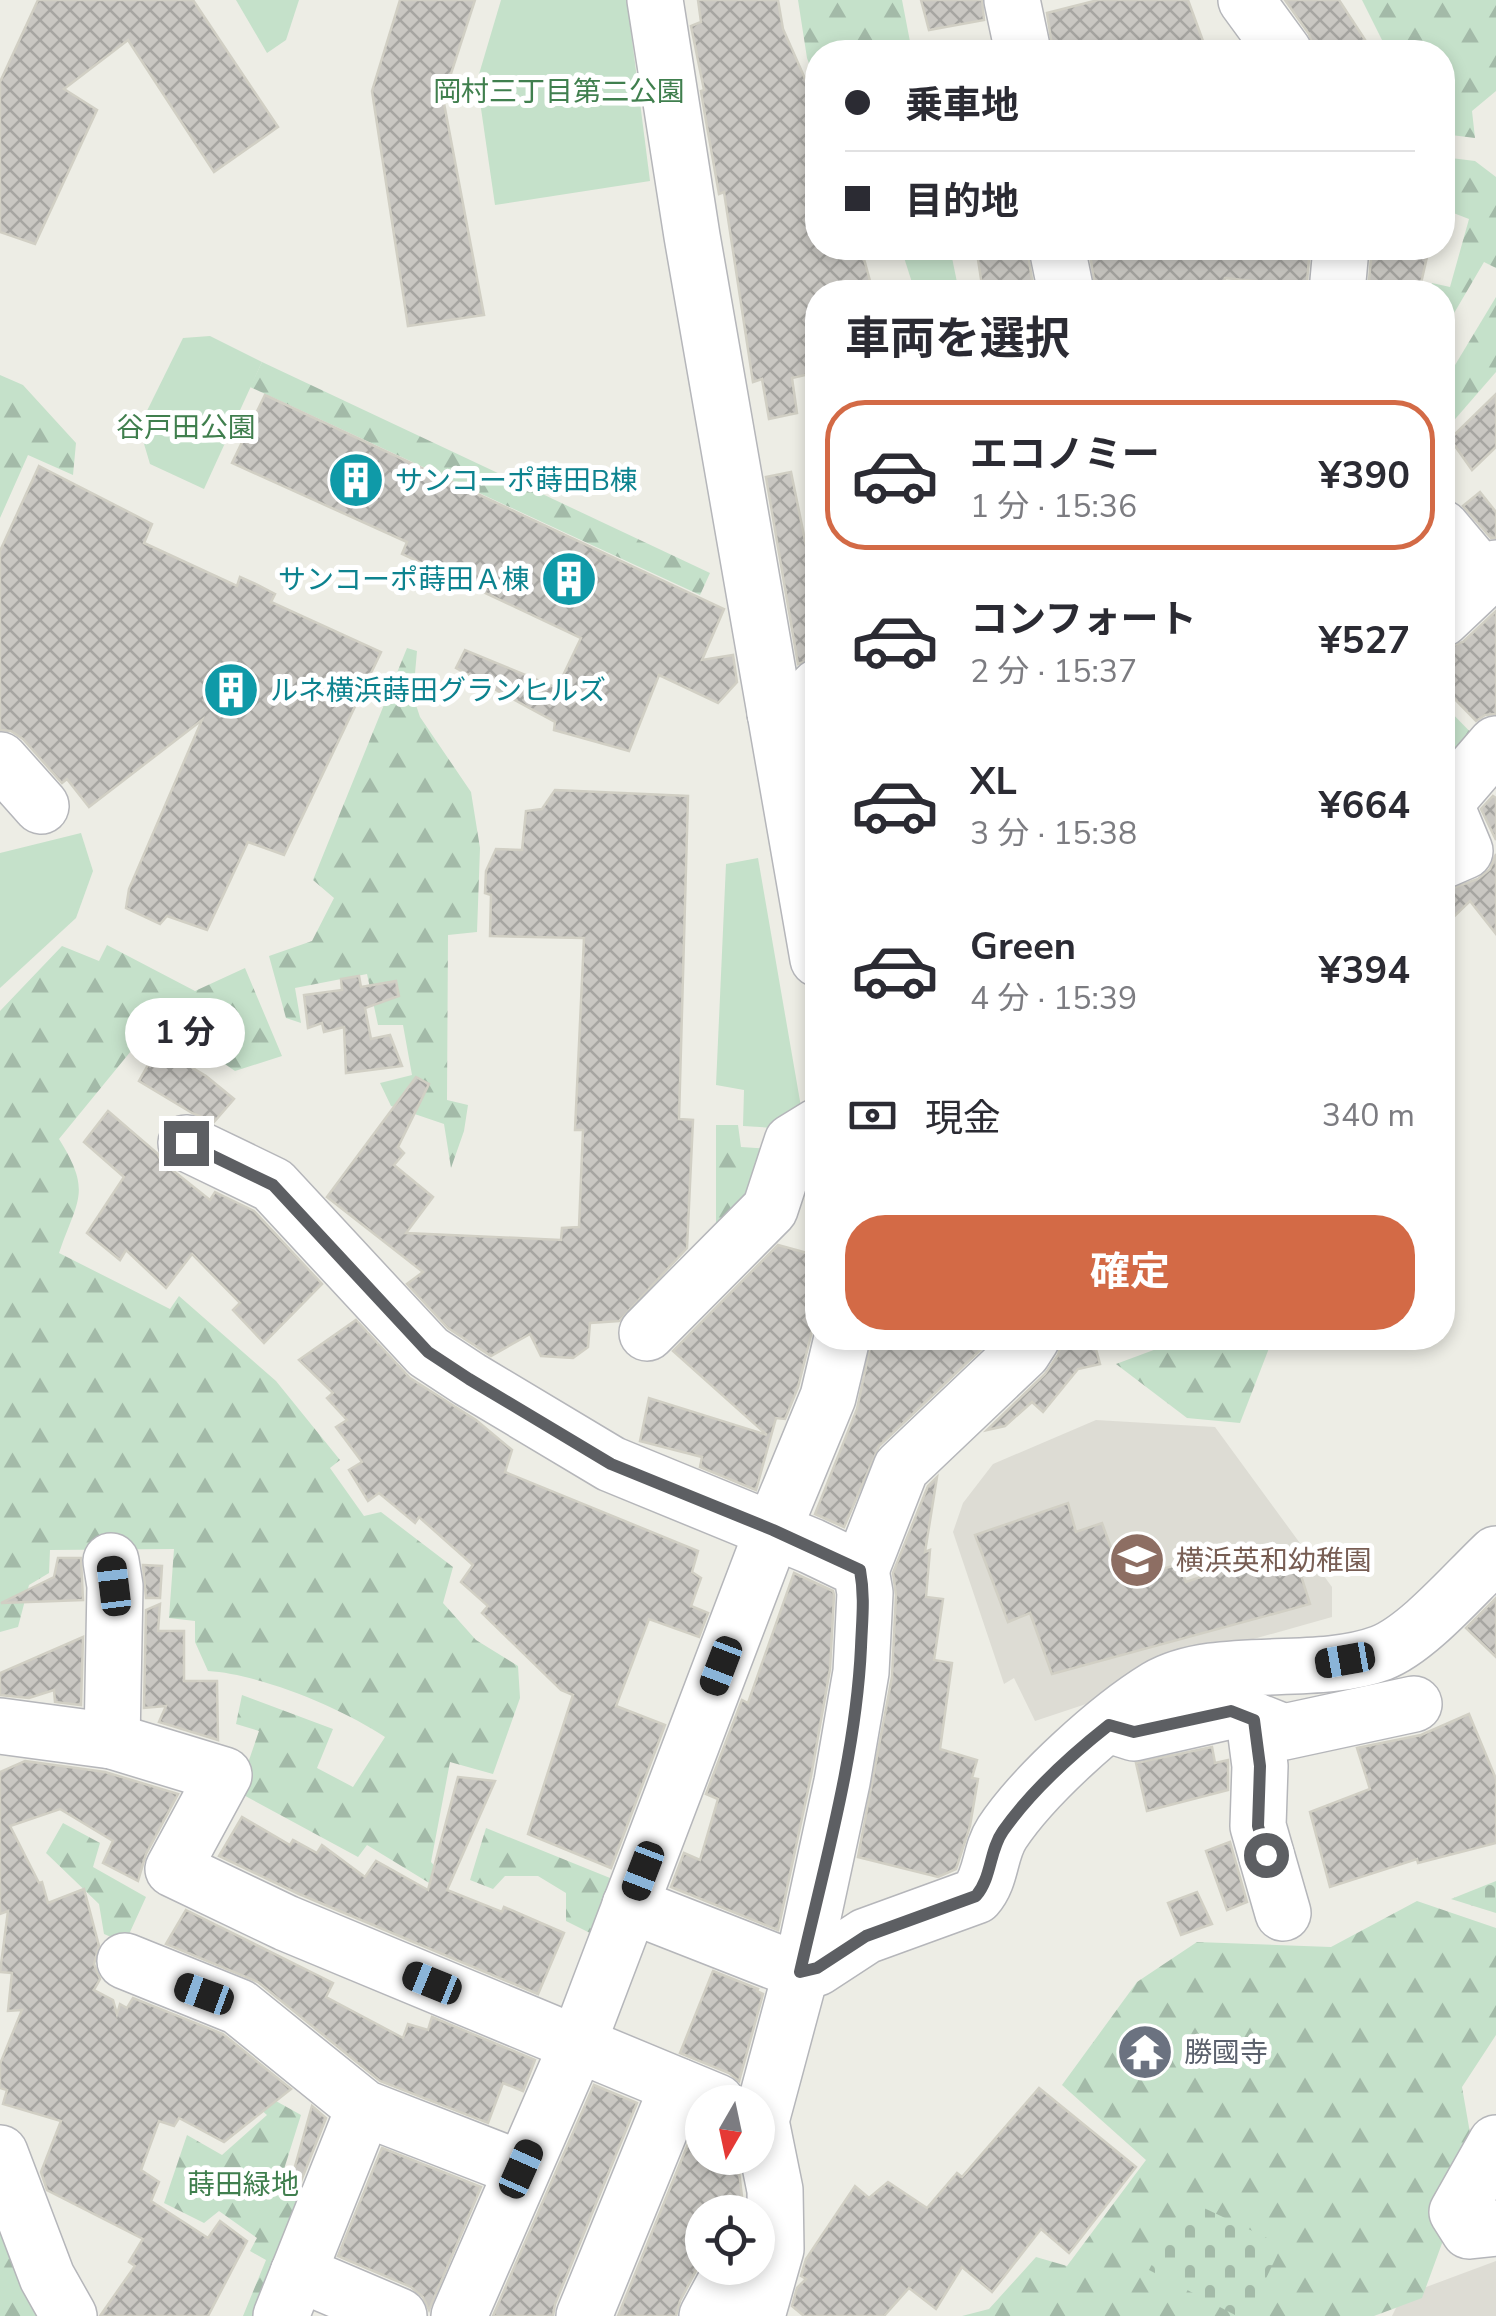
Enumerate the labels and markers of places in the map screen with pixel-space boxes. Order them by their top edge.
building icon: サンコーポ蒔田B棟 [326,450,386,510]
place label: サンコーポ蒔田B棟 [395,462,638,500]
building icon: サンコーポ蒔田Ａ棟 [539,549,599,609]
place label: サンコーポ蒔田Ａ棟 [278,561,530,599]
building icon: ルネ横浜蒔田グランヒルズ [201,660,261,720]
place label: ルネ横浜蒔田グランヒルズ [270,672,606,710]
school or university icon: 横浜英和幼稚園 [1107,1530,1167,1590]
place label: 横浜英和幼稚園 [1176,1542,1372,1580]
temple icon: 勝國寺 [1115,2022,1175,2082]
place label: 勝國寺 [1184,2034,1268,2072]

